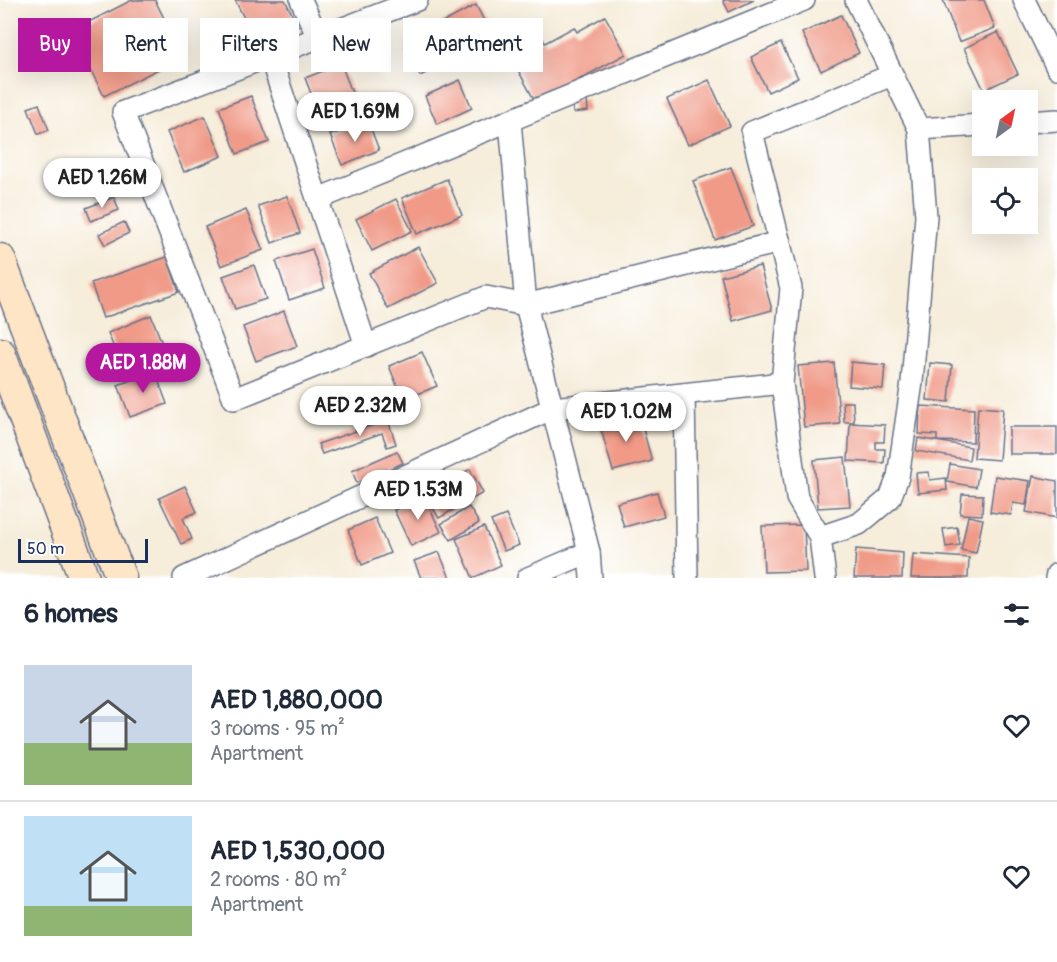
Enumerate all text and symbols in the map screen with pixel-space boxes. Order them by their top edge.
chip: Buy [18,18,91,72]
chip: Rent [103,18,188,72]
chip: Filters [200,18,299,72]
chip: New [311,18,391,72]
chip: Apartment [403,18,543,72]
north arrow [972,90,1038,156]
map controls [972,90,1038,234]
pin: AED 1.69M [286,92,424,143]
text: AED 1.69M [311,99,399,124]
pin: AED 1.26M [33,158,171,209]
text: AED 1.26M [57,165,147,190]
button: locate [972,168,1038,234]
pin: AED 1.88M [74,343,212,394]
text: AED 1.88M [99,350,187,375]
pin: AED 2.32M [291,386,429,437]
pin: AED 1.02M [557,392,695,443]
text: AED 2.32M [314,393,406,418]
text: AED 1.02M [580,399,672,424]
pin: AED 1.53M [349,470,487,521]
text: AED 1.53M [374,477,462,502]
scale bar [18,536,148,564]
text: 50 m [27,539,64,559]
text: 6 homes [24,598,118,630]
icon: filters [1000,598,1033,631]
text: AED 1,880,000 [210,684,383,716]
icon: home [72,689,144,761]
icon: heart [1000,709,1033,742]
text: 3 rooms · 95 m² [210,716,345,741]
text: Apartment [210,741,303,766]
text: AED 1,530,000 [210,835,385,867]
icon: home [72,840,144,912]
icon: heart [1000,860,1033,893]
text: 2 rooms · 80 m² [210,867,347,892]
text: Apartment [210,892,303,917]

